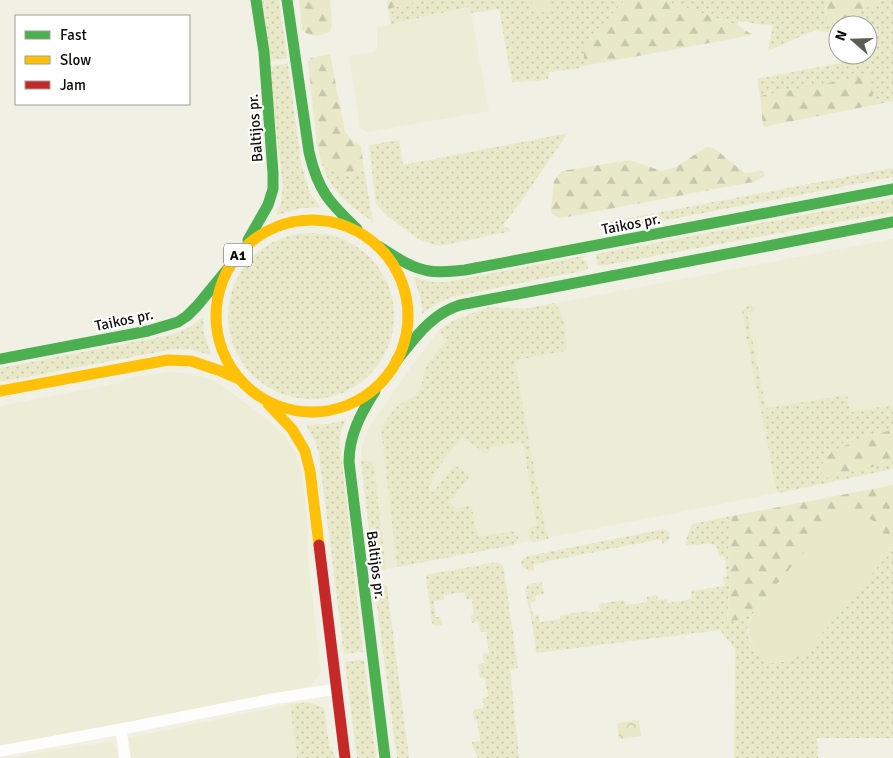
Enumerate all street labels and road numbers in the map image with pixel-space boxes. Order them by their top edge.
street label: Baltijos pr. [244,93,266,163]
street label: Taikos pr. [600,209,662,238]
road number: A1 [224,244,252,266]
street label: Taikos pr. [93,305,155,335]
street label: Baltijos pr. [363,530,389,600]

